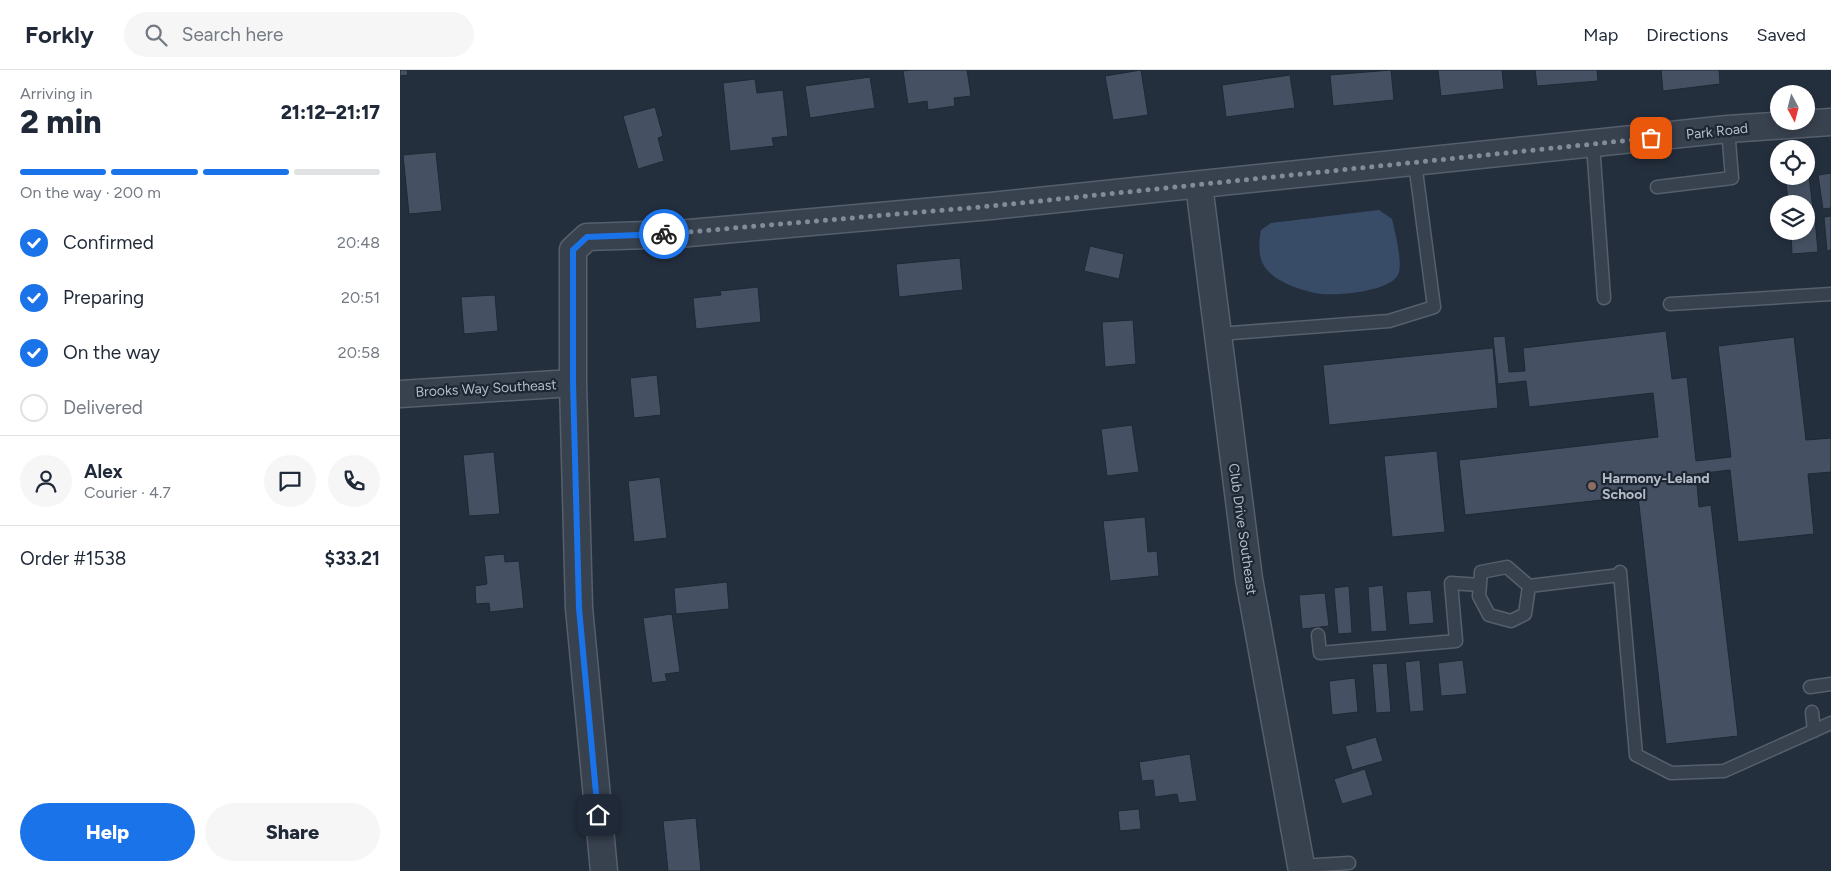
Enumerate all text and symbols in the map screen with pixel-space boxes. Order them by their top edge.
search box [124,12,474,57]
text: Forkly [25,20,94,49]
icon: search [142,21,170,49]
text: Search here [182,23,283,46]
text: Map [1583,24,1618,46]
text: Directions [1646,24,1728,46]
text: Saved [1756,24,1806,46]
text: Arriving in [20,84,92,103]
north arrow [1770,85,1815,130]
map controls [1770,85,1815,240]
text: 21:12–21:17 [281,101,380,124]
text: 2 min [20,103,102,141]
pin [1630,117,1672,159]
street label: Park Road [1685,120,1749,143]
icon: bag [1637,124,1665,152]
button: locate [1770,140,1815,185]
text: On the way · 200 m [20,183,161,202]
button: layers [1770,195,1815,240]
courier [639,209,689,259]
icon: bike [650,220,678,248]
icon: check [20,229,48,257]
text: Confirmed [63,231,154,254]
text: 20:48 [337,233,380,252]
icon: check [20,284,48,312]
text: Preparing [63,286,144,309]
text: 20:51 [341,288,380,307]
icon: check [20,339,48,367]
text: On the way [63,341,160,364]
text: 20:58 [338,343,380,362]
street label: Brooks Way Southeast [415,376,557,401]
text: Delivered [63,396,143,419]
button: person [20,455,72,507]
button: chat [264,455,316,507]
button: phone [328,455,380,507]
text: Alex [84,460,123,483]
street label: Club Drive Southeast [1225,462,1260,596]
place label: Harmony-Leland School [1602,470,1710,503]
marker: Harmony-Leland School [1586,480,1598,492]
text: Courier · 4.7 [84,483,171,502]
text: Order #1538 [20,547,127,570]
text: $33.21 [325,547,380,570]
pin [577,794,619,836]
icon: home [584,801,612,829]
button: Help [20,803,195,861]
button: Share [205,803,380,861]

